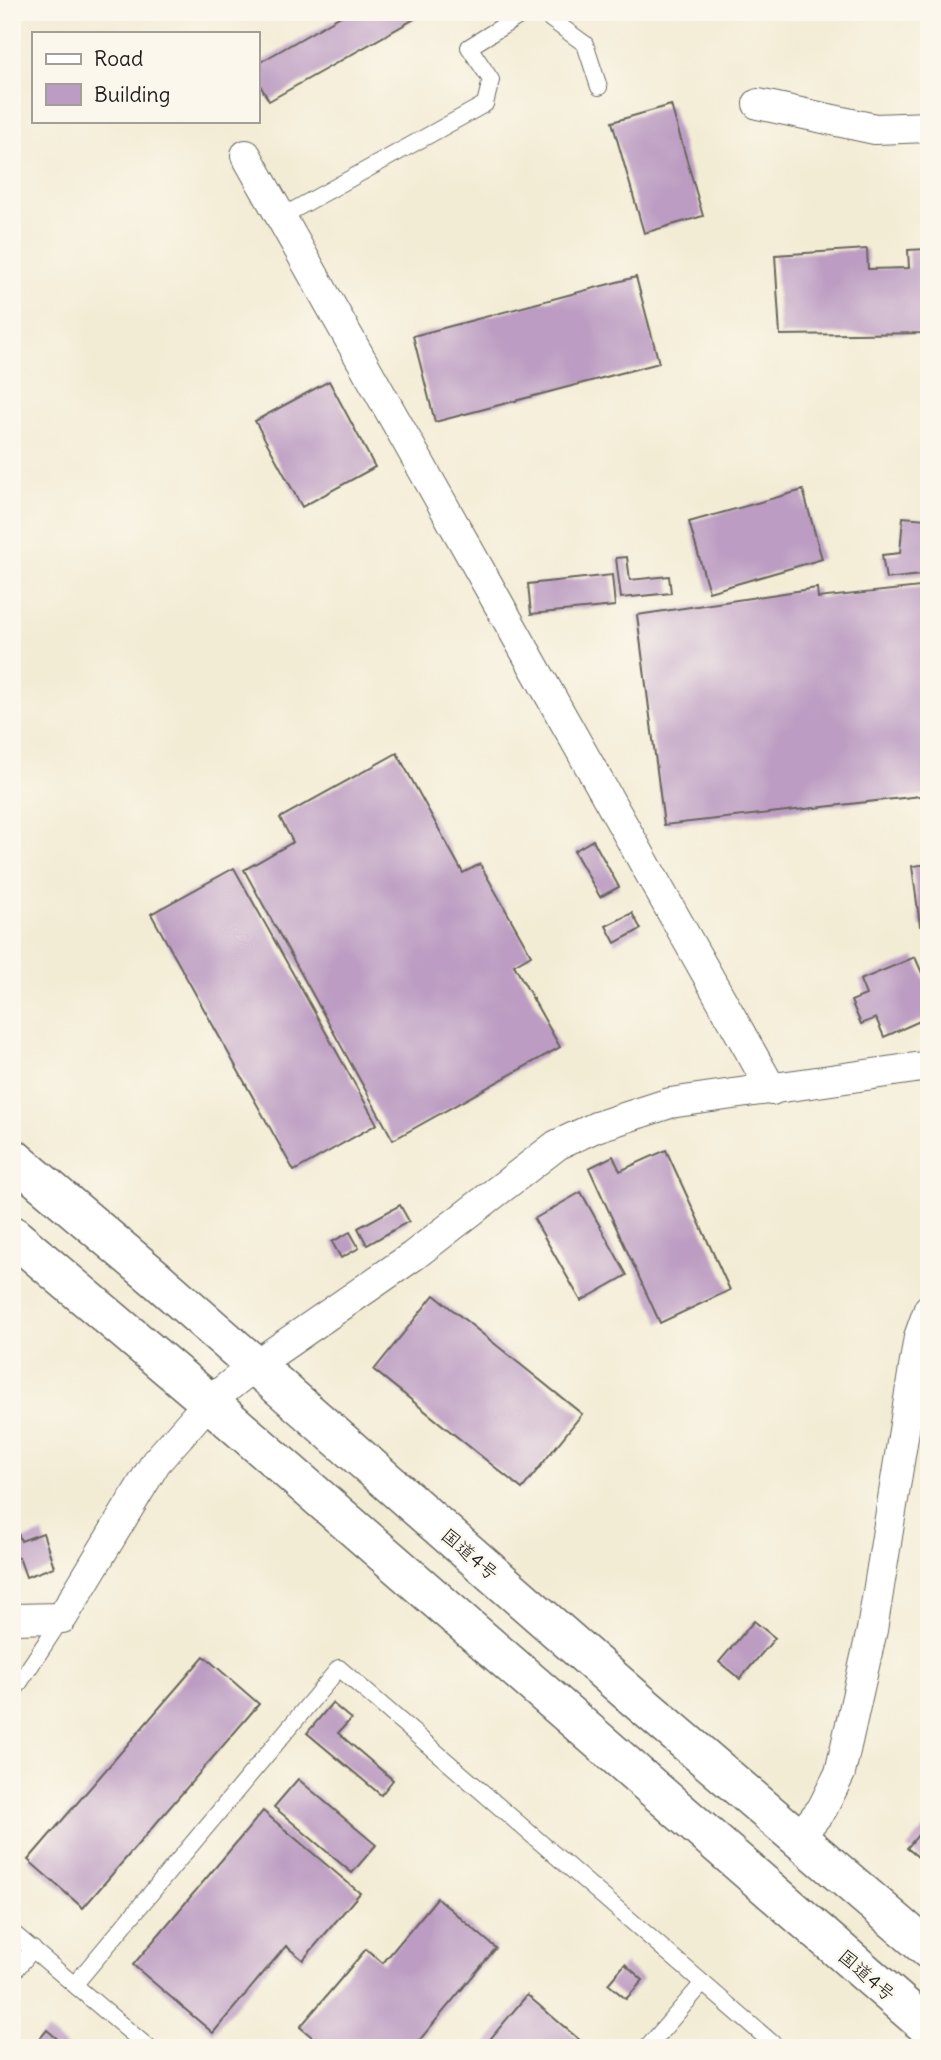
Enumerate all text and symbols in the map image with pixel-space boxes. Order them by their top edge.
legend [32,32,259,122]
text: Road [94,45,143,72]
text: Building [94,81,170,108]
street label: 国道4号 [436,1523,504,1585]
street label: 国道4号 [833,1944,901,2006]

